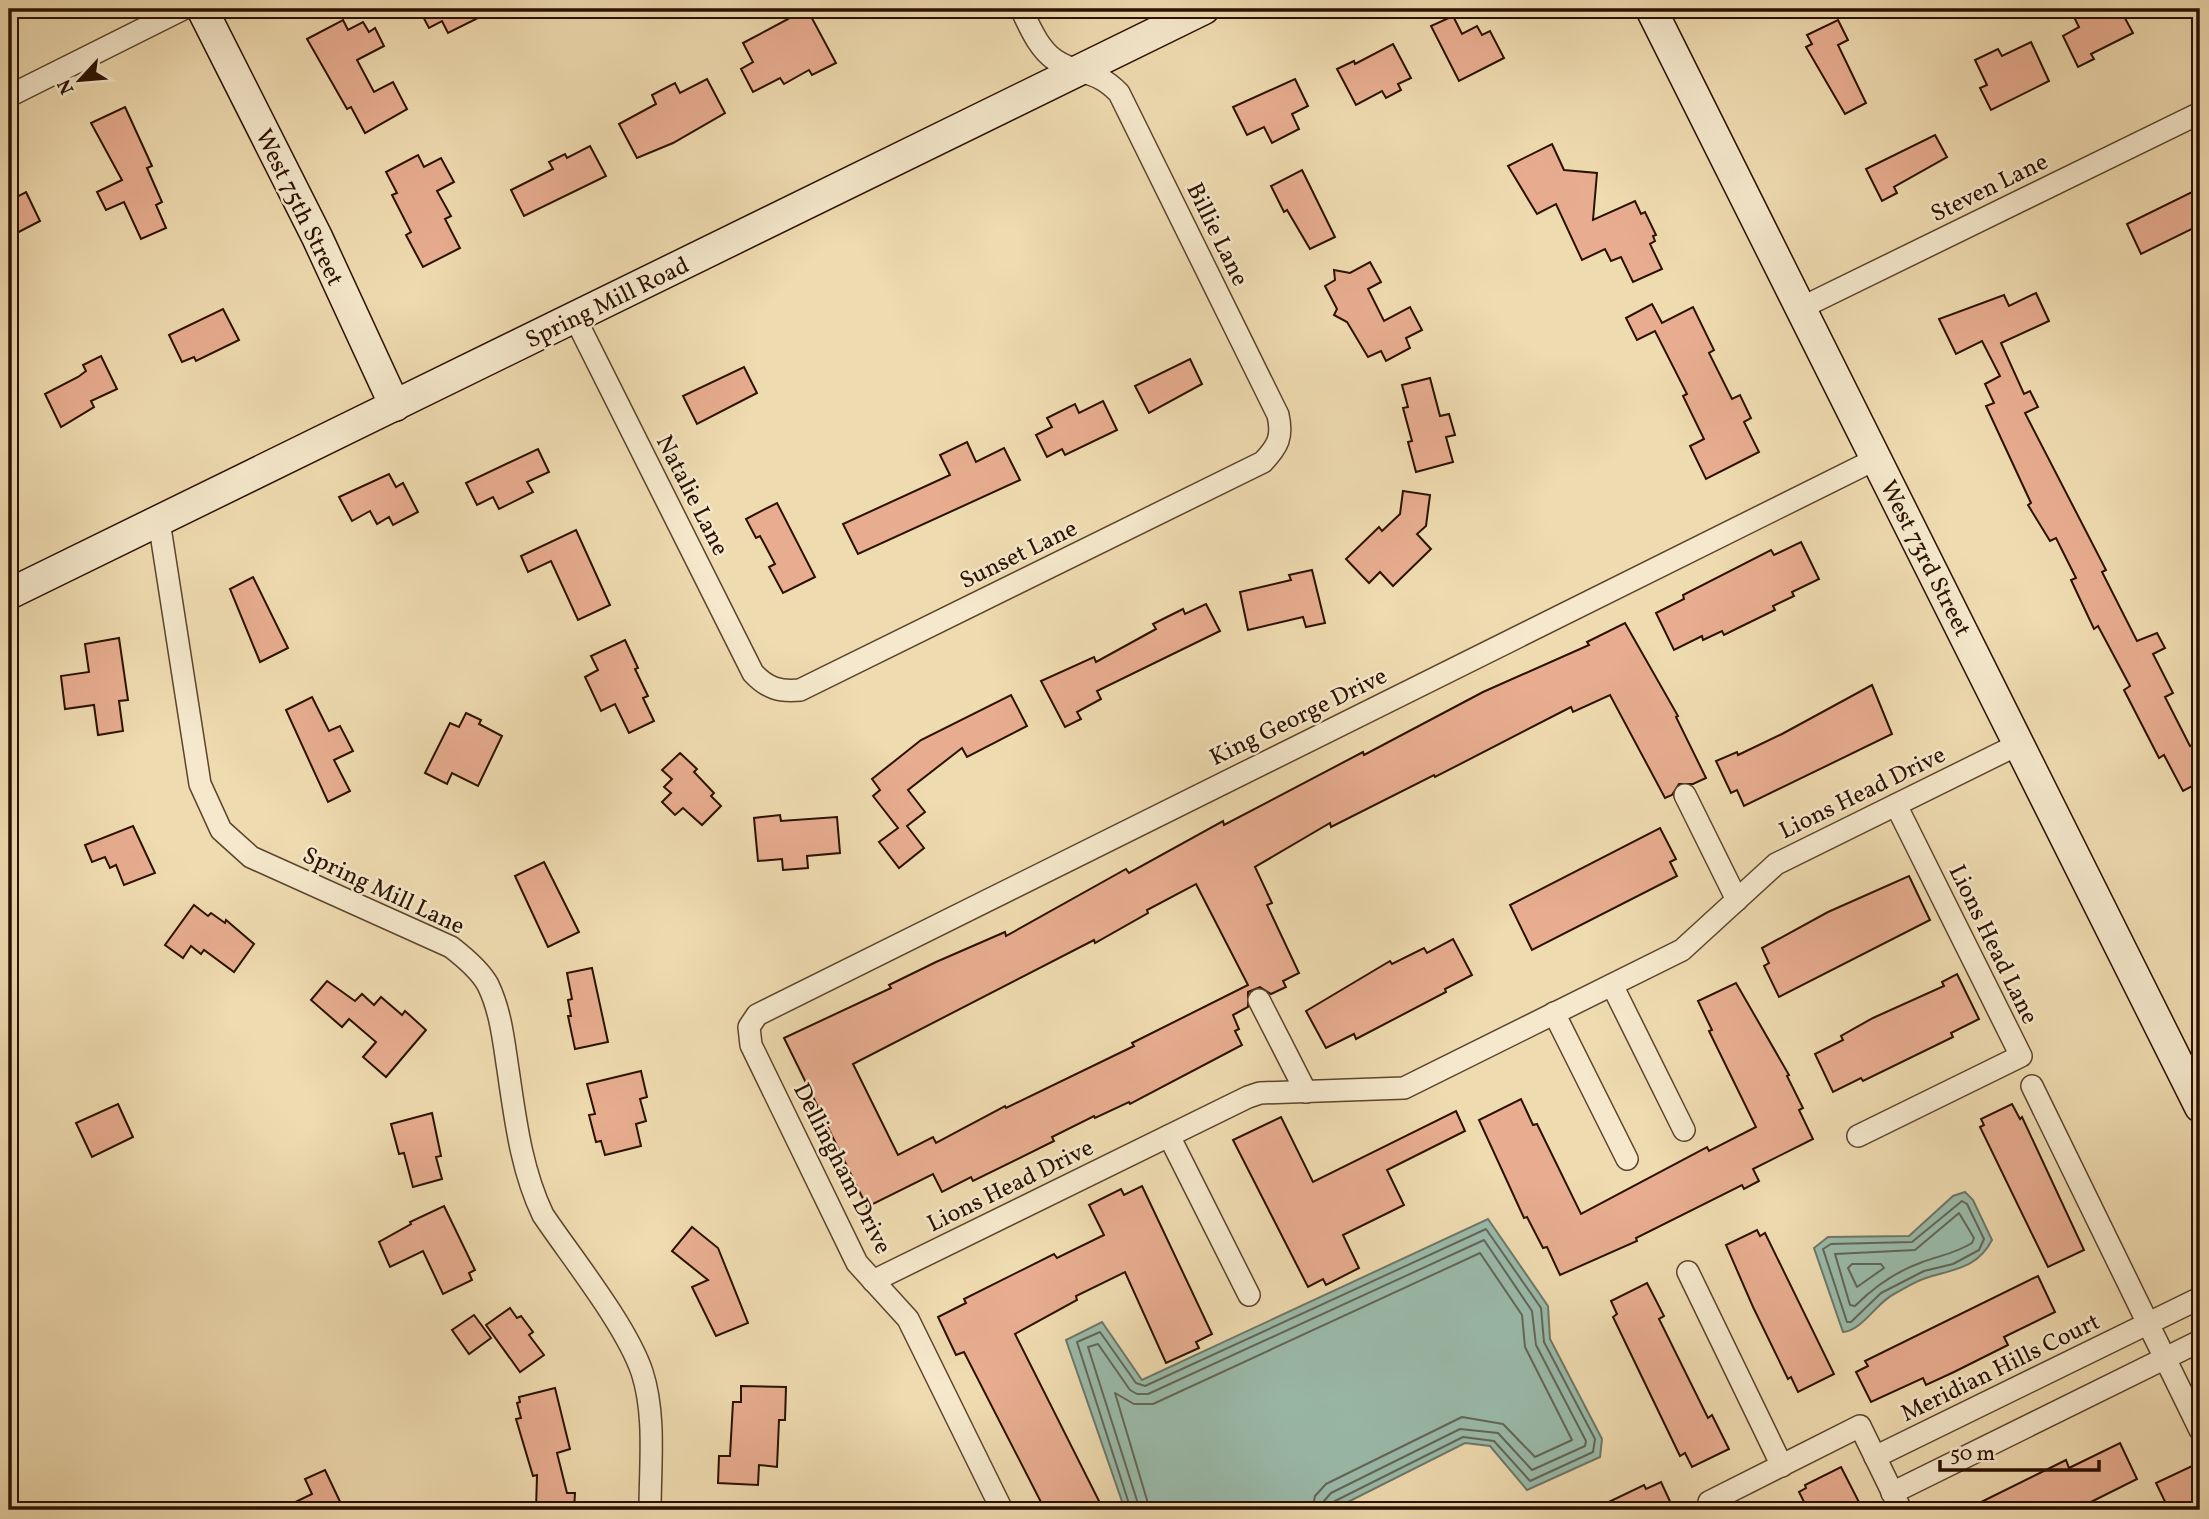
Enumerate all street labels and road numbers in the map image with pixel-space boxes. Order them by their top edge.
street label: West 75th Street [246,124,351,292]
street label: Steven Lane [1926,146,2054,232]
street label: Billie Lane [1177,178,1256,292]
street label: Spring Mill Road [520,249,696,358]
street label: Natalie Lane [646,430,736,562]
street label: West 73rd Street [1870,475,1978,643]
street label: Sunset Lane [954,513,1083,599]
street label: King George Drive [1204,660,1393,776]
street label: Lions Head Drive [1774,739,1952,849]
street label: Spring Mill Lane [296,839,470,944]
street label: Lions Head Lane [1939,859,2046,1030]
street label: Dellingham Drive [783,1077,899,1260]
street label: Lions Head Drive [922,1132,1100,1242]
street label: Meridian Hills Court [1896,1306,2106,1432]

